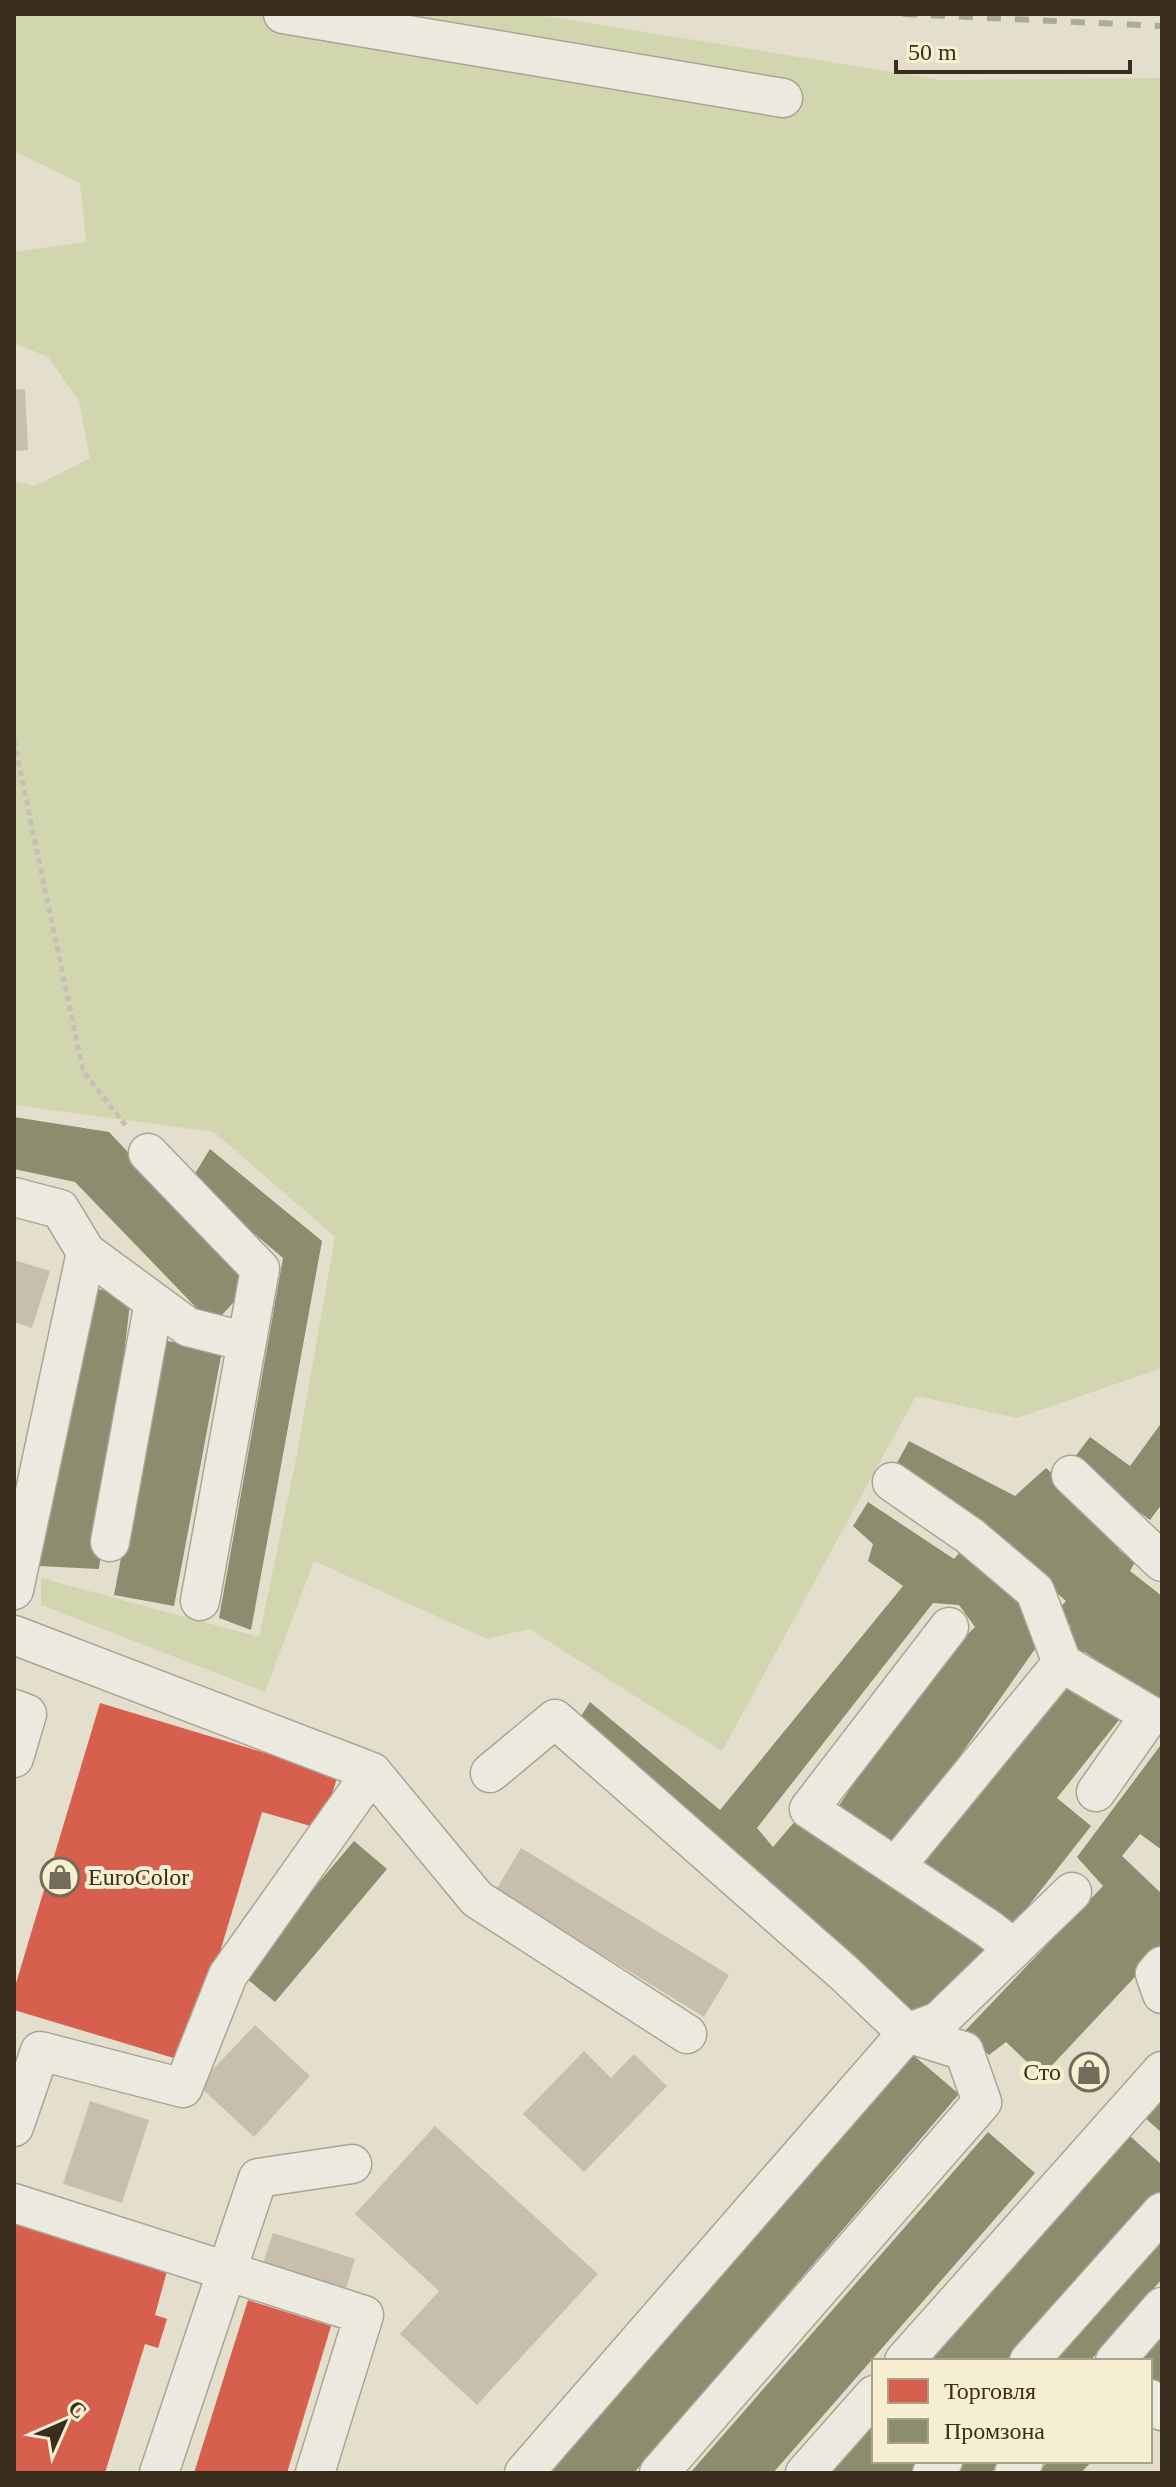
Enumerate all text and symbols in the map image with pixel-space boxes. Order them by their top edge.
scale bar [896,24,1130,74]
text: 50 m [908,39,957,65]
shop icon: EuroColor [39,1856,81,1898]
place label: EuroColor [88,1864,189,1890]
shop icon: Сто [1068,2051,1110,2093]
place label: Сто [1023,2059,1061,2085]
legend [872,2359,1152,2463]
text: Торговля [944,2378,1036,2404]
north arrow [24,2383,104,2463]
text: С [63,2395,92,2424]
text: Промзона [944,2418,1045,2444]

